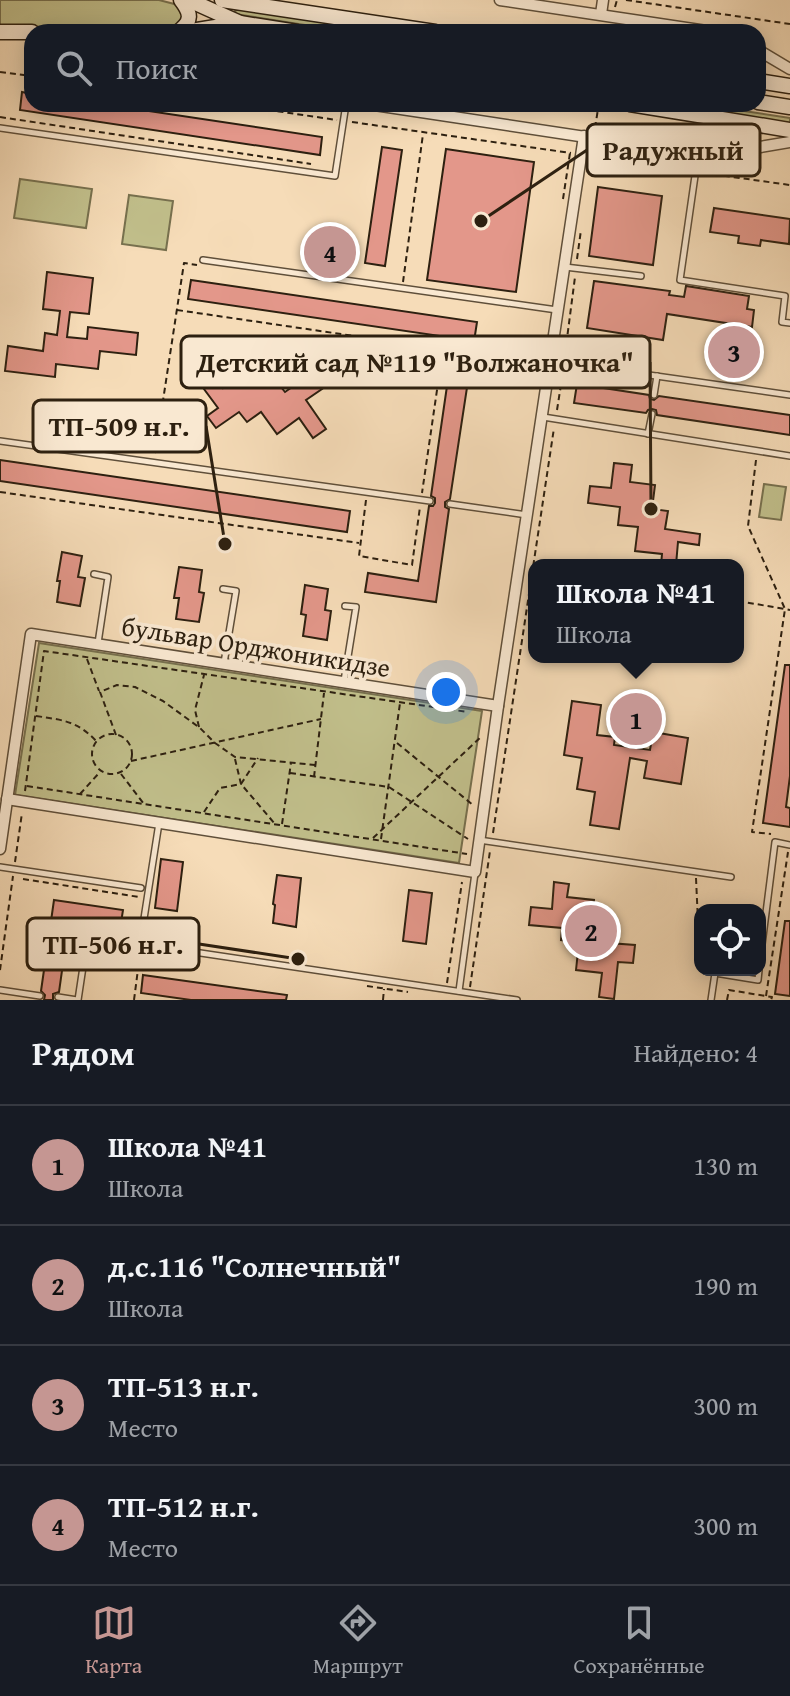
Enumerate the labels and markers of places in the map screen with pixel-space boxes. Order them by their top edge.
callout: Радужный [587,124,760,176]
pin: 4 [304,222,356,282]
pin: 3 [708,322,760,382]
callout: Детский сад №119 "Волжаночка" [181,336,650,388]
callout: ТП-509 н.г. [33,400,206,452]
pin: 1 [610,689,662,749]
pin: 2 [565,901,617,961]
callout: ТП-506 н.г. [27,918,199,970]

